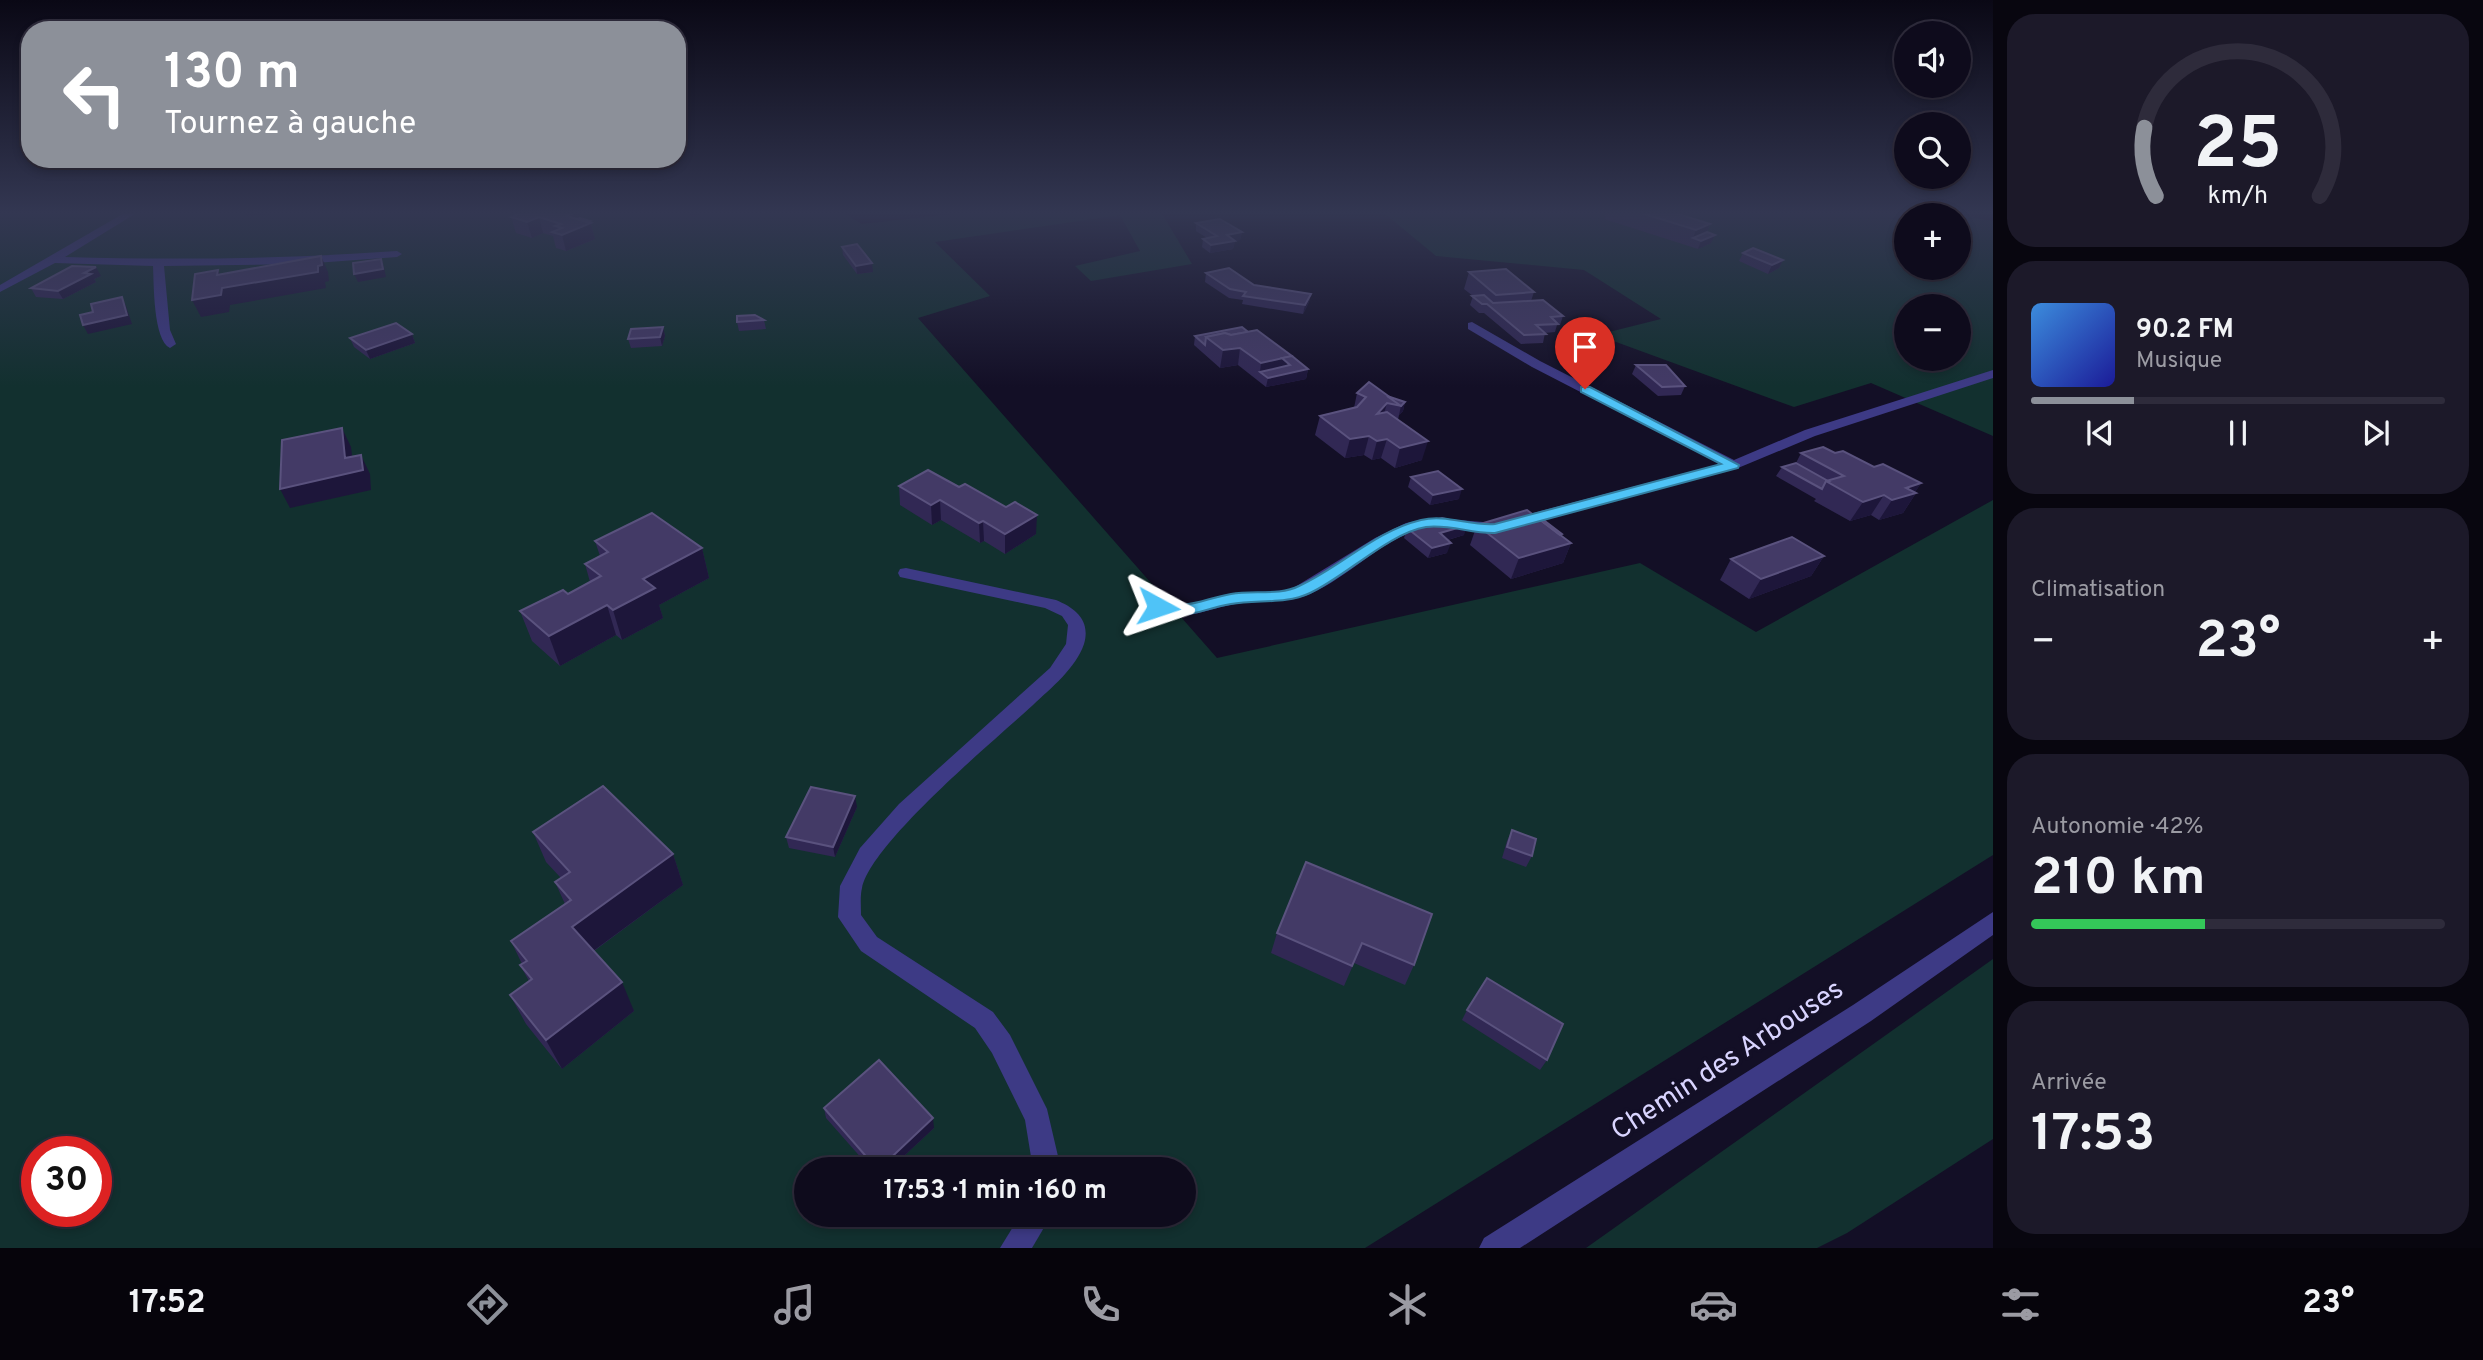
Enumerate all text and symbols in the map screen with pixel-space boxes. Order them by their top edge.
map controls [1894,21,1971,371]
button: sound [1894,21,1971,98]
text: 130 m [164,44,300,106]
icon: left [49,49,140,140]
text: 25 [2194,103,2283,195]
text: Tournez à gauche [164,105,416,145]
button: search [1894,112,1971,189]
text: km/h [2208,181,2268,213]
button: + [1894,203,1971,280]
button: − [1894,294,1971,371]
text: 90.2 FM [2136,314,2234,347]
pin [1555,317,1615,389]
icon: arrive [1566,328,1604,366]
text: Musique [2136,347,2222,376]
icon: previous [2081,414,2119,452]
icon: pause [2219,414,2257,452]
icon: next [2357,414,2395,452]
position arrow [1121,570,1195,644]
text: Climatisation [2031,576,2165,605]
text: 23° [2196,610,2280,676]
text: − [2031,619,2056,668]
text: + [2420,619,2445,668]
text: Autonomie · 42% [2031,813,2204,842]
text: 210 km [2031,847,2206,913]
street label: Chemin des Arbouses [1605,972,1851,1150]
text: Arrivée [2031,1069,2107,1098]
text: 17:53 [2031,1103,2155,1169]
speed limit sign: 30 [21,1136,112,1227]
text: 17:53 · 1 min · 160 m [883,1175,1107,1208]
icon: directions [463,1280,512,1329]
icon: music [770,1280,819,1329]
icon: phone [1076,1280,1125,1329]
icon: climate [1383,1280,1432,1329]
icon: car [1689,1280,1738,1329]
icon: filters [1996,1280,2045,1329]
text: 17:52 [129,1284,206,1324]
text: 23° [2302,1284,2354,1324]

